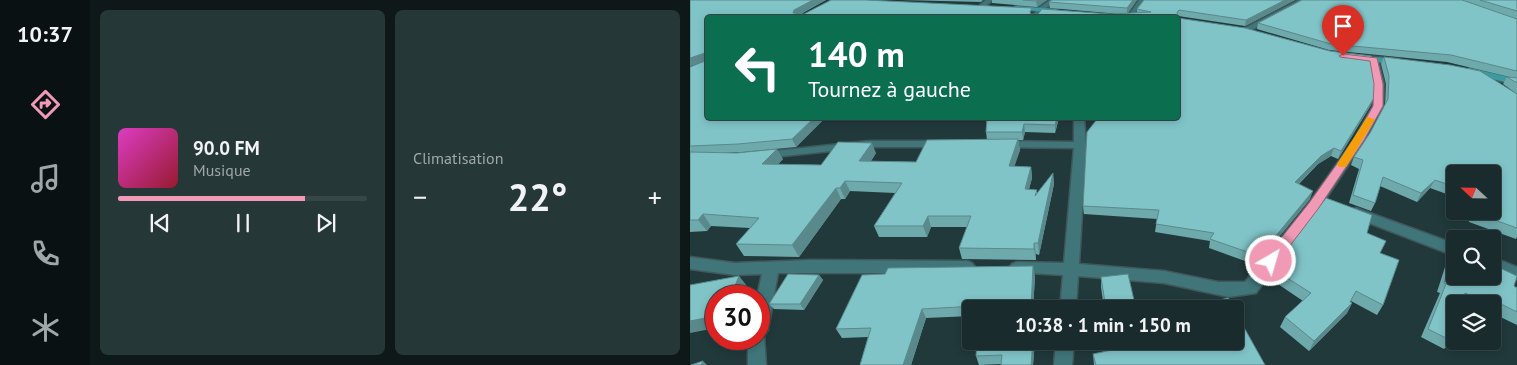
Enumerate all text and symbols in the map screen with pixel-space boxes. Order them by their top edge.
pin [1322,5,1364,56]
icon: arrive [1329,12,1357,40]
text: 10:37 [17,20,73,48]
text: 140 m [808,31,905,77]
icon: left [725,35,790,100]
text: Tournez à gauche [808,75,971,103]
icon: directions [28,87,63,122]
text: 90.0 FM [193,136,260,160]
text: Climatisation [413,148,503,168]
text: Musique [193,160,251,180]
icon: music [28,161,63,196]
north arrow [1446,165,1501,220]
map controls [1446,165,1501,350]
text: 22° [508,172,567,221]
text: − [413,178,427,215]
text: + [648,178,662,215]
icon: previous [146,209,174,237]
icon: pause [229,209,257,237]
icon: next [312,209,340,237]
button: search [1446,230,1501,285]
position arrow [1244,234,1296,286]
icon: phone [28,236,63,271]
speed limit sign: 30 [705,285,770,350]
button: layers [1446,295,1501,350]
icon: climate [28,310,63,345]
text: 10:38 · 1 min · 150 m [1015,313,1191,337]

